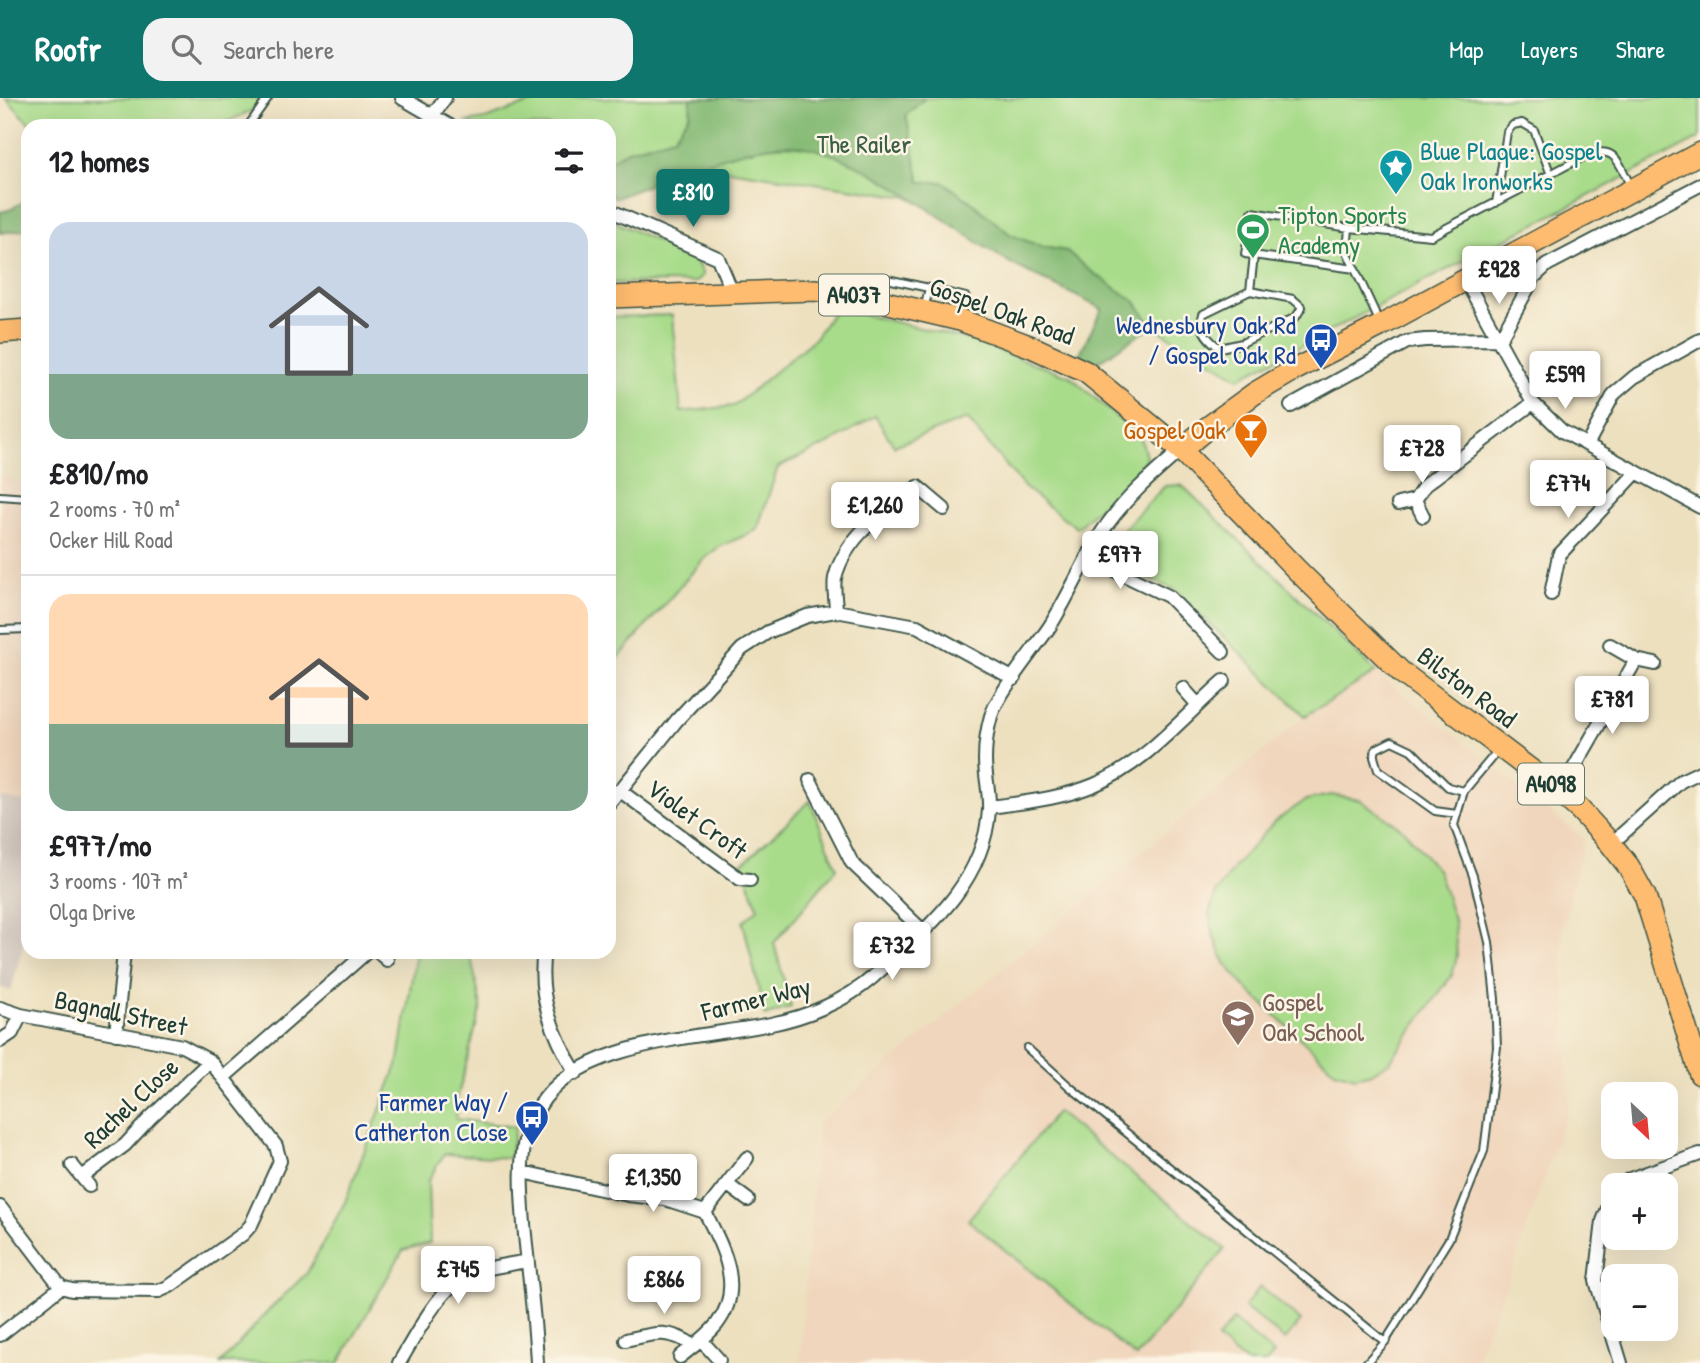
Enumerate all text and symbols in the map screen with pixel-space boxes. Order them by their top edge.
search box [143,18,633,81]
text: Roofr [35,27,101,71]
icon: search [167,30,205,68]
text: Search here [223,32,334,67]
text: Map [1449,33,1483,65]
text: Layers [1521,33,1578,65]
text: Share [1616,33,1665,65]
park label: The Railer [817,126,911,161]
place label: Blue Plaque: Gospel Oak Ironworks [1420,133,1603,198]
text: 12 homes [49,141,149,181]
icon: filters [550,142,588,180]
place icon: Blue Plaque: Gospel Oak Ironworks [1377,147,1415,196]
pin: £810 [652,170,734,229]
text: £810 [672,176,714,207]
place label: Tipton Sports Academy [1278,197,1407,262]
sports icon: Tipton Sports Academy [1234,211,1272,260]
pin: £928 [1458,246,1540,306]
text: £928 [1478,253,1520,284]
icon: home [256,268,382,394]
street label: Gospel Oak Road [925,268,1079,353]
road number: A4037 [819,274,889,316]
place label: Wednesbury Oak Rd / Gospel Oak Rd [1116,307,1296,372]
bus stop icon: Wednesbury Oak Rd / Gospel Oak Rd [1302,321,1340,370]
pin: £599 [1524,352,1606,411]
text: £599 [1545,358,1585,389]
bar icon: Gospel Oak [1232,411,1270,460]
place label: Gospel Oak [1123,412,1226,447]
pin: £728 [1381,426,1463,485]
text: £728 [1400,432,1444,463]
text: £810/mo [49,453,148,493]
pin: £774 [1527,460,1609,520]
text: £774 [1546,467,1590,498]
pin: £1,260 [818,482,932,542]
text: £1,260 [847,489,903,520]
text: 2 rooms · 70 m² [49,493,180,524]
text: Ocker Hill Road [49,524,172,555]
pin: £977 [1079,532,1161,591]
text: £977 [1098,538,1142,569]
street label: Bilston Road [1411,638,1524,735]
icon: home [256,640,382,766]
pin: £781 [1571,676,1653,736]
text: £781 [1591,683,1633,714]
road number: A4098 [1518,764,1584,804]
street label: Violet Croft [640,770,755,867]
text: £977/mo [49,825,151,865]
text: 3 rooms · 107 m² [49,865,188,896]
text: Olga Drive [49,896,136,927]
pin: £732 [851,922,933,982]
text: £732 [869,929,915,960]
street label: Farmer Way [697,968,814,1029]
street label: Bagnall Street [52,981,192,1044]
place label: Gospel Oak School [1262,984,1364,1049]
school or university icon: Gospel Oak School [1219,998,1257,1047]
street label: Rachel Close [75,1050,186,1156]
north arrow [1601,1082,1678,1158]
map controls [1601,1082,1678,1341]
place label: Farmer Way / Catherton Close [354,1084,508,1149]
bus stop icon: Farmer Way / Catherton Close [513,1098,551,1147]
pin: £1,350 [596,1154,710,1214]
text: £1,350 [625,1161,681,1192]
button: + [1601,1173,1678,1250]
pin: £745 [417,1246,499,1306]
text: £745 [437,1253,479,1284]
pin: £866 [623,1256,705,1316]
text: £866 [644,1263,684,1294]
button: − [1601,1264,1678,1341]

